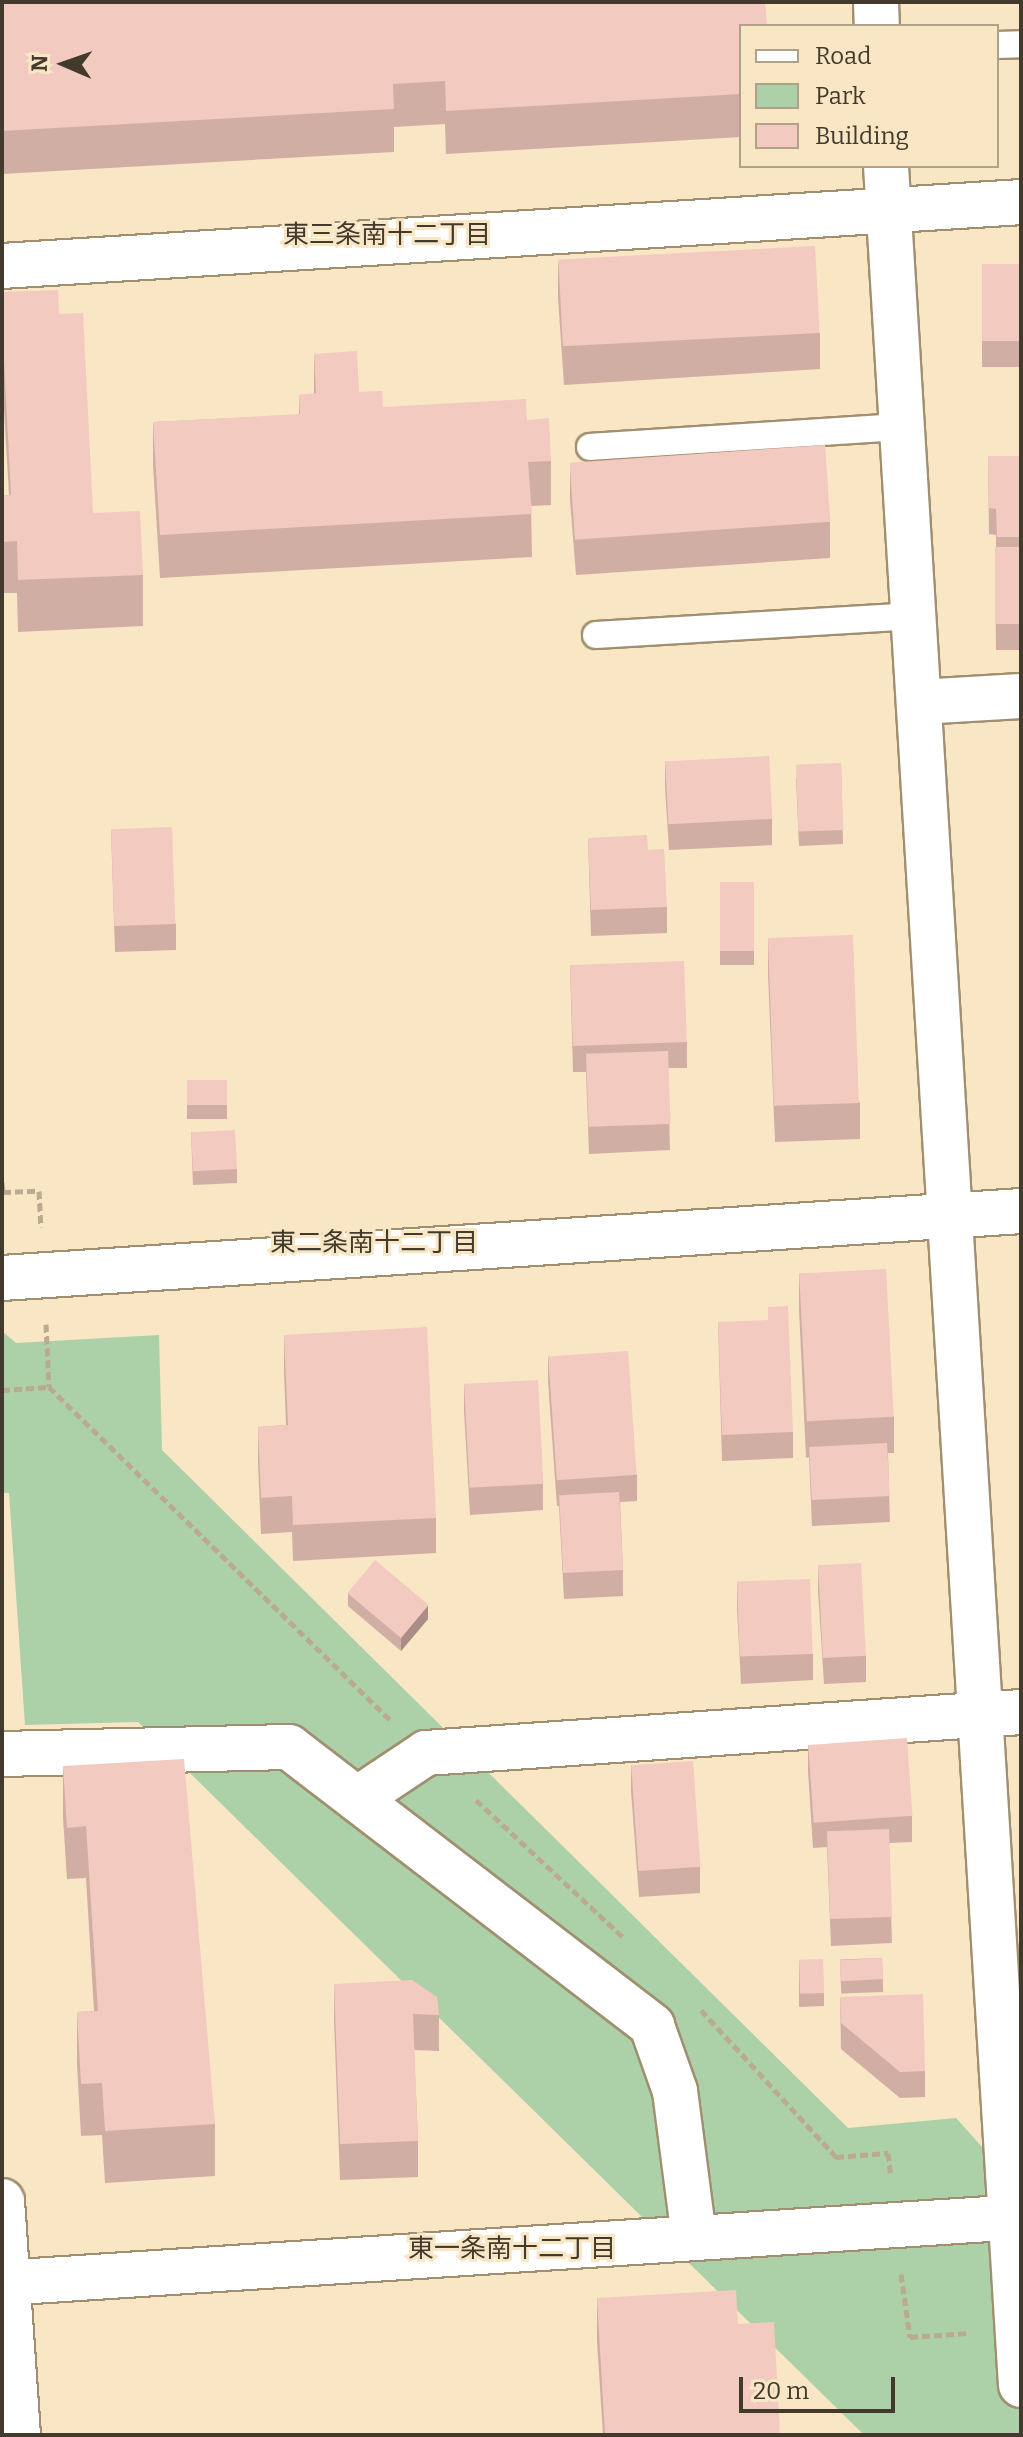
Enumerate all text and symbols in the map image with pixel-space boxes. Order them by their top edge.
north arrow [24,24,104,104]
legend [739,24,999,168]
text: Road [815,42,871,70]
text: N [26,54,53,72]
text: Park [815,82,866,110]
text: Building [815,122,909,150]
district label: 東三条南十二丁目 [283,219,491,251]
district label: 東二条南十二丁目 [270,1227,478,1259]
district label: 東一条南十二丁目 [408,2233,616,2265]
scale bar [743,2361,899,2411]
text: 20 m [753,2377,809,2405]

